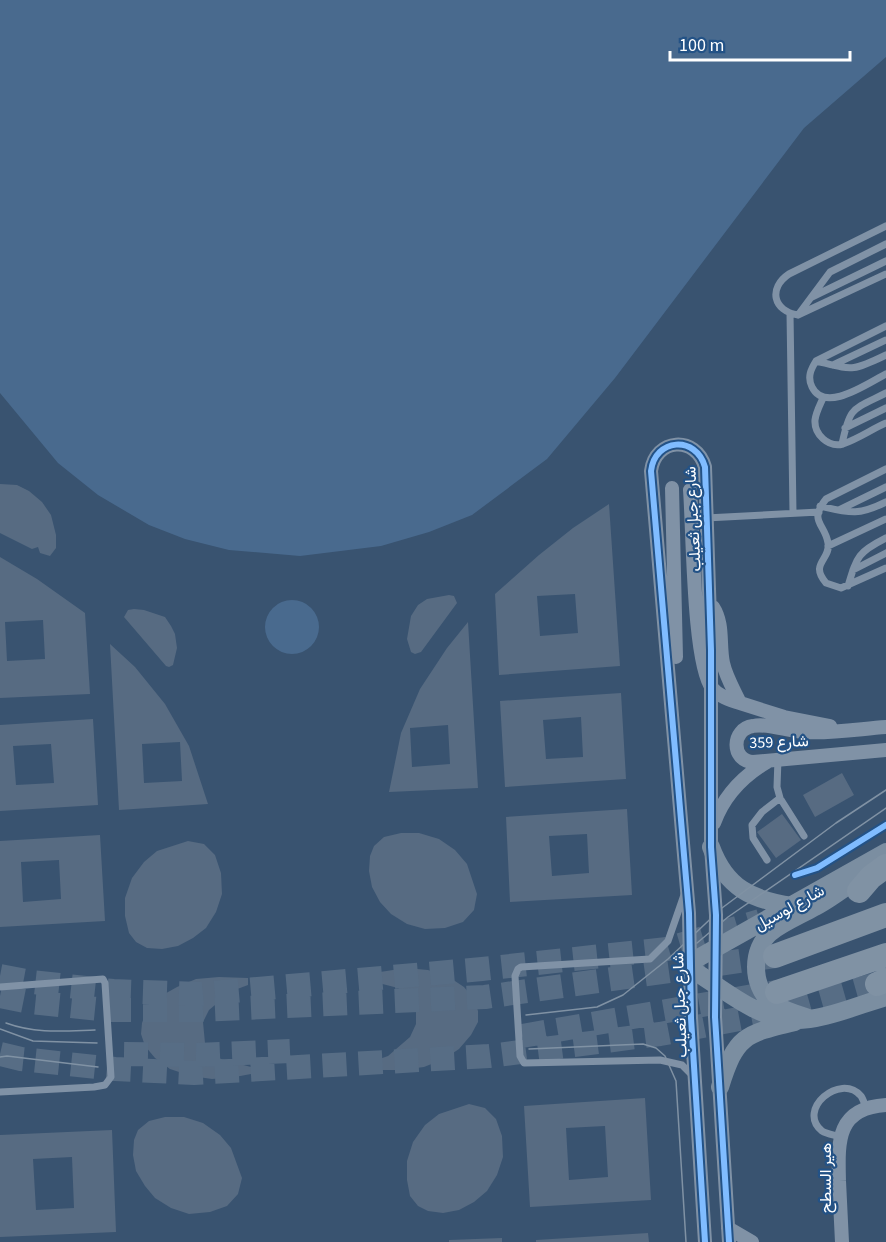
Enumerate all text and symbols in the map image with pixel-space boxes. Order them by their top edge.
scale bar [670,24,850,62]
text: 100 m [679,33,724,58]
street label: شارع جبل ثعيلب [679,466,707,572]
street label: شارع 359 [749,730,809,754]
street label: شارع لوسيل [751,880,828,936]
street label: شارع جبل ثعيلب [667,952,693,1058]
street label: هير السطح [815,1143,837,1213]

